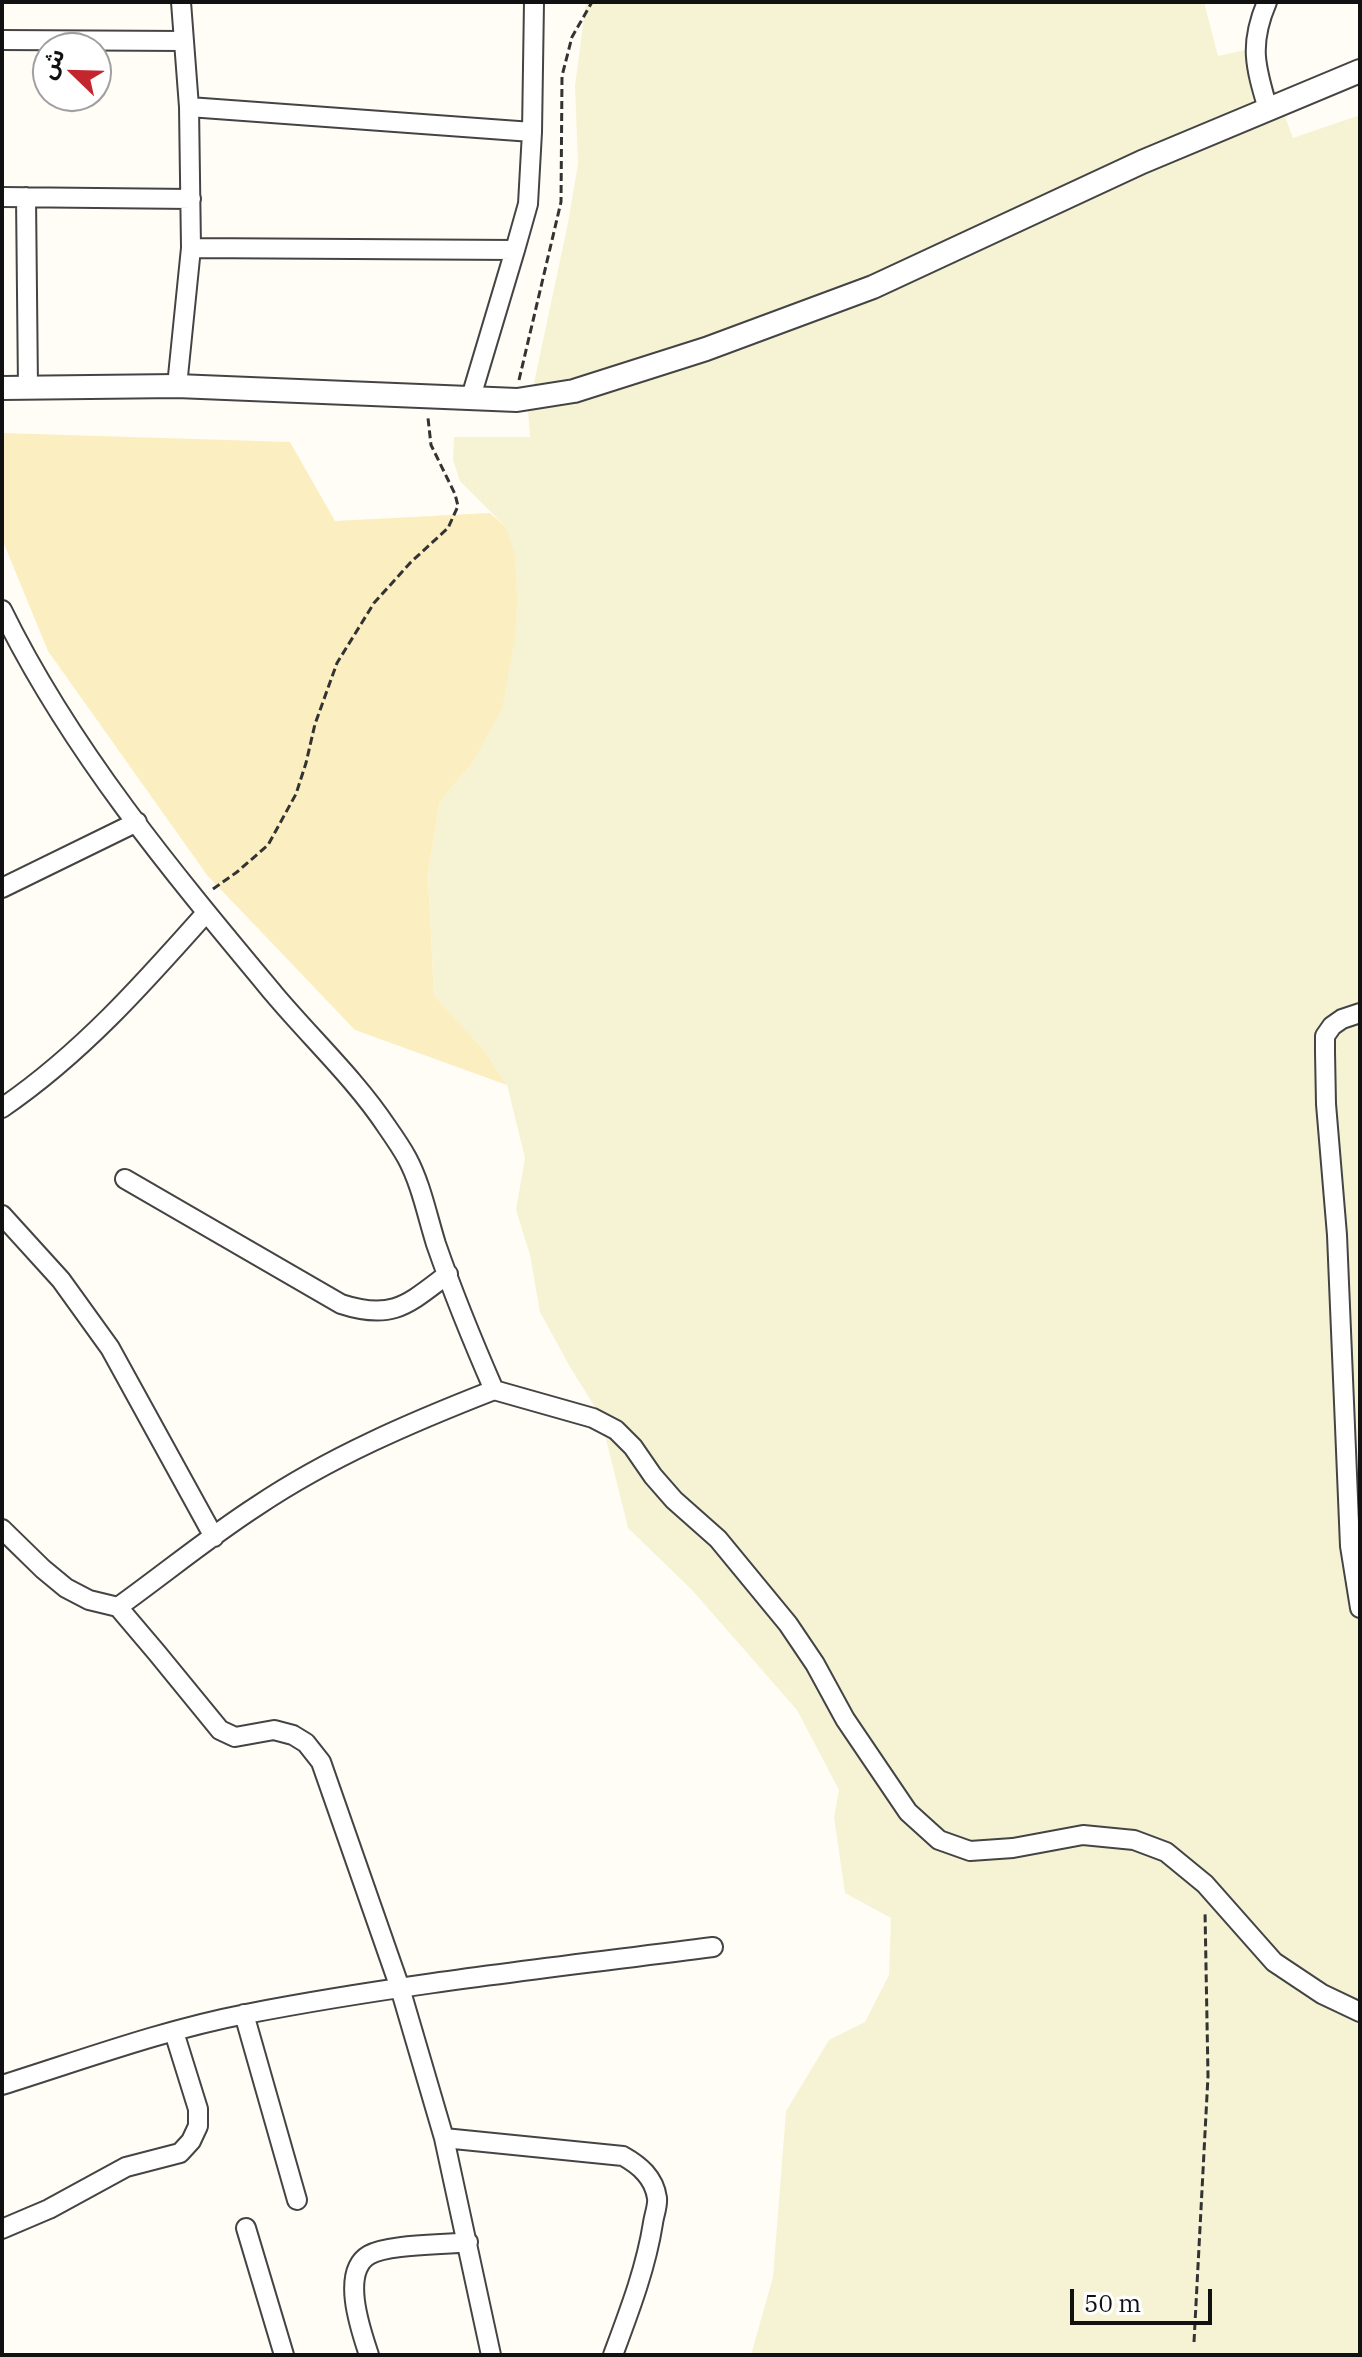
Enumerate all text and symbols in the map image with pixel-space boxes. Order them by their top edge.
north arrow [32,32,112,112]
text: ش [32,44,71,83]
scale bar [1074,2273,1216,2323]
text: 50 m [1084,2287,1141,2319]

